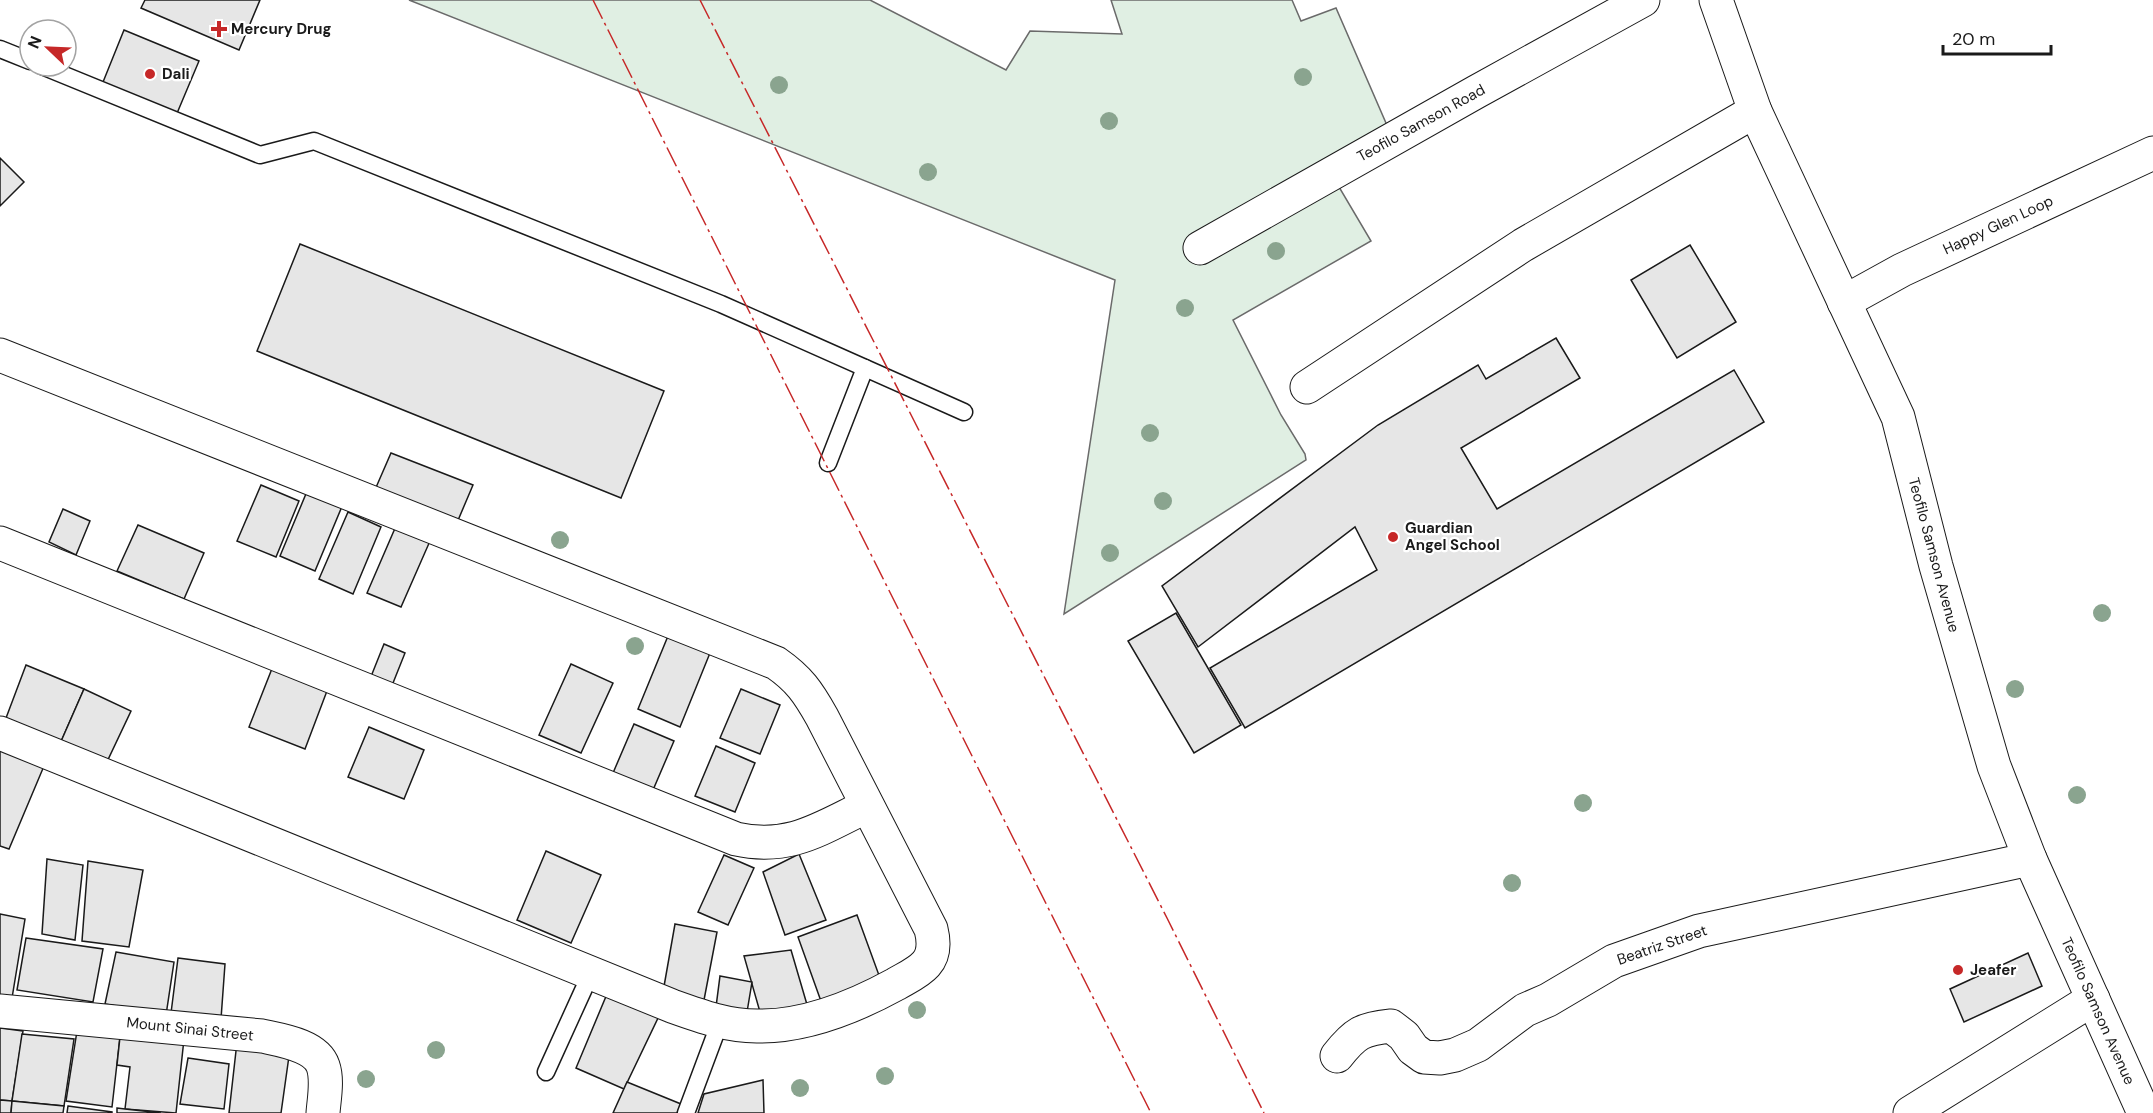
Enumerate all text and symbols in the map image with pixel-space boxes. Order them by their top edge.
north arrow [18,18,78,78]
scale bar [1943,18,2051,56]
place label: Mercury Drug [231,19,331,39]
marker: Mercury Drug [212,22,226,36]
text: 20 m [1952,27,1995,51]
text: N [23,33,47,52]
place label: Dali [162,64,190,84]
marker: Dali [143,67,157,81]
street label: Teofilo Samson Road [1353,80,1489,166]
street label: Happy Glen Loop [1940,191,2056,259]
street label: Teofilo Samson Avenue [1904,475,1964,635]
place label: Guardian Angel School [1405,518,1500,555]
marker: Guardian Angel School [1386,530,1400,544]
street label: Beatriz Street [1614,920,1710,970]
street label: Teofilo Samson Avenue [2056,934,2140,1088]
place label: Jeafer [1970,960,2016,980]
marker: Jeafer [1951,963,1965,977]
street label: Mount Sinai Street [125,1012,255,1046]

